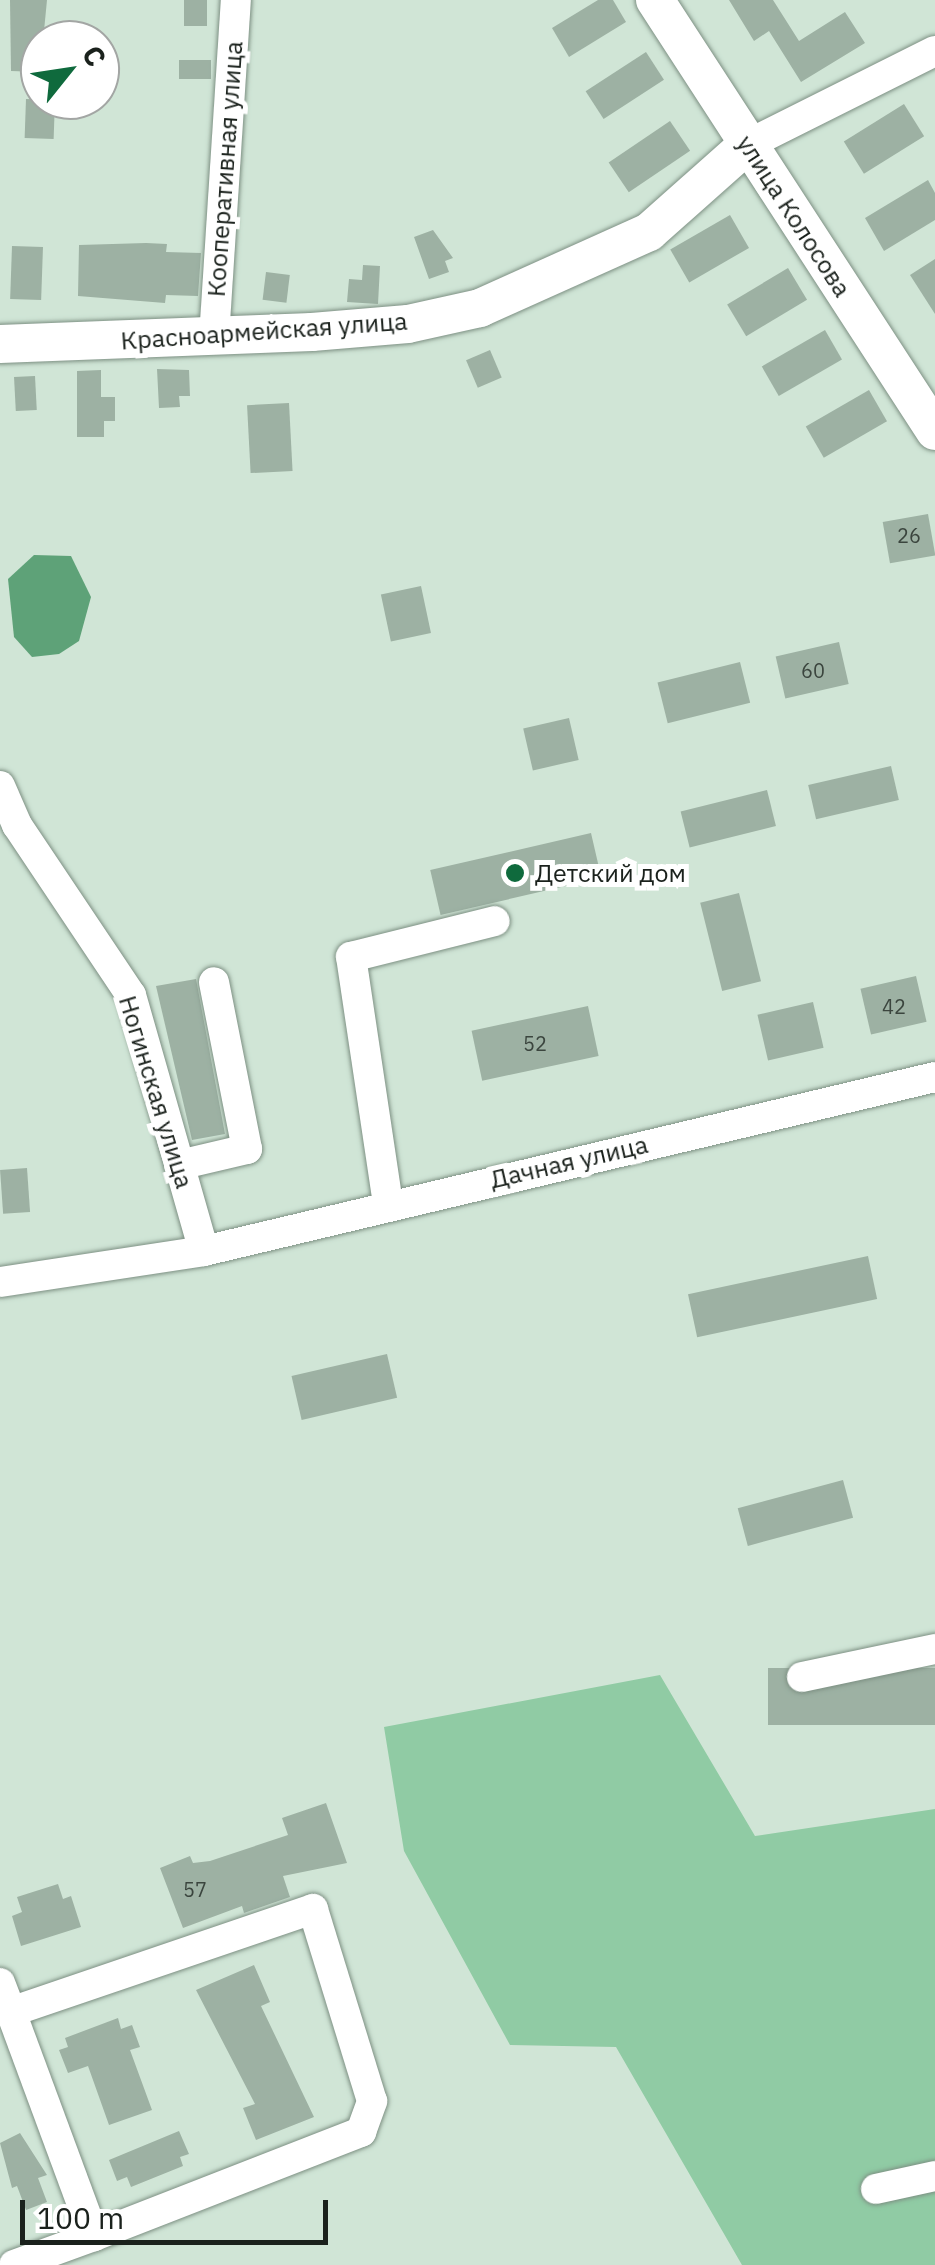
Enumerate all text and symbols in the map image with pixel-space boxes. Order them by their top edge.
north arrow [20,20,120,120]
text: С [74,39,115,73]
street label: Кооперативная улица [201,40,249,298]
street label: улица Колосова [731,130,857,302]
street label: Красноармейская улица [120,306,408,356]
house number: 26 [897,523,921,547]
house number: 60 [801,658,825,682]
place label: Детский дом [535,858,686,888]
marker: Детский дом [504,862,526,884]
street label: Ногинская улица [112,992,200,1192]
house number: 42 [882,994,906,1018]
house number: 52 [523,1031,547,1055]
street label: Дачная улица [487,1129,651,1195]
house number: 57 [183,1877,207,1901]
scale bar [25,2180,332,2242]
text: 100 m [37,2198,124,2237]

